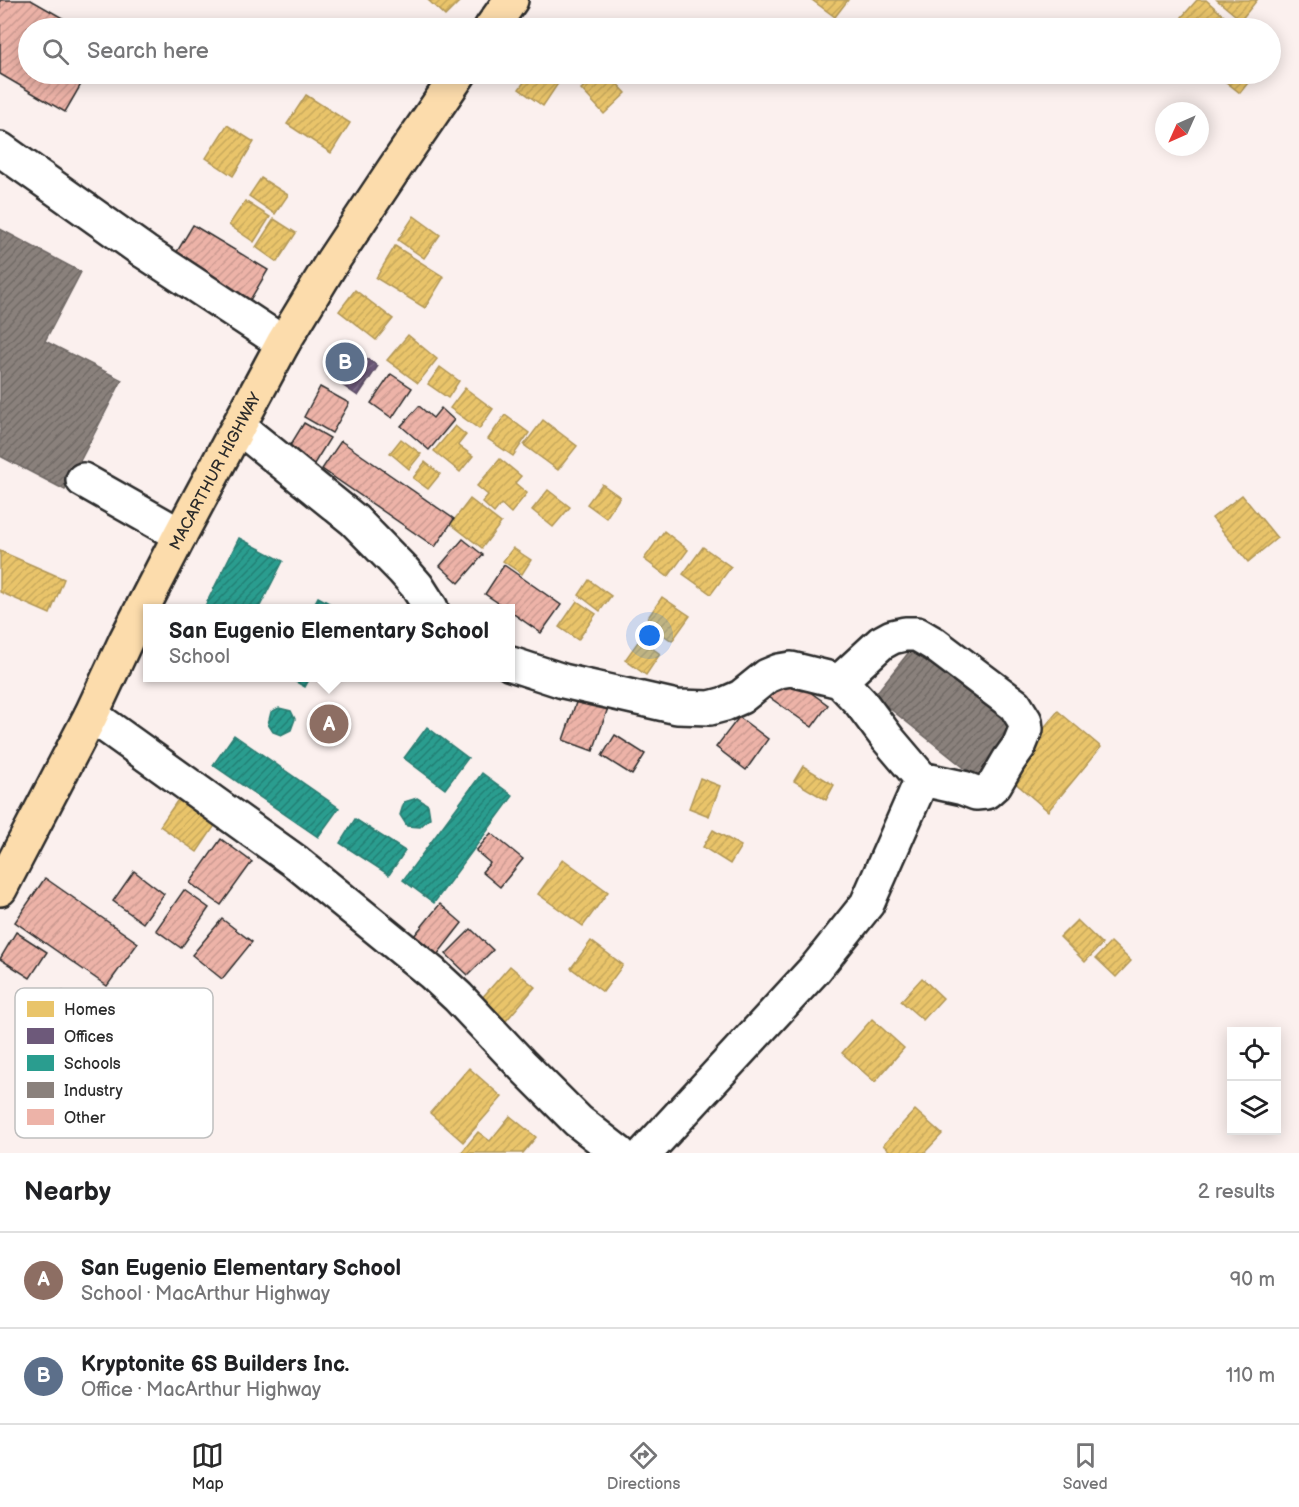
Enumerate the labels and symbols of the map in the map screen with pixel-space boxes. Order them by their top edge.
north arrow [1155,102,1209,156]
pin: B [326,340,364,385]
street label: MACARTHUR HIGHWAY [166,389,266,554]
your location [635,621,664,650]
pin: A [310,702,348,746]
legend [15,988,213,1138]
text: Homes [64,1001,116,1020]
text: Offices [64,1028,114,1047]
text: Schools [64,1055,121,1074]
text: Industry [64,1082,123,1101]
text: Other [64,1109,105,1128]

